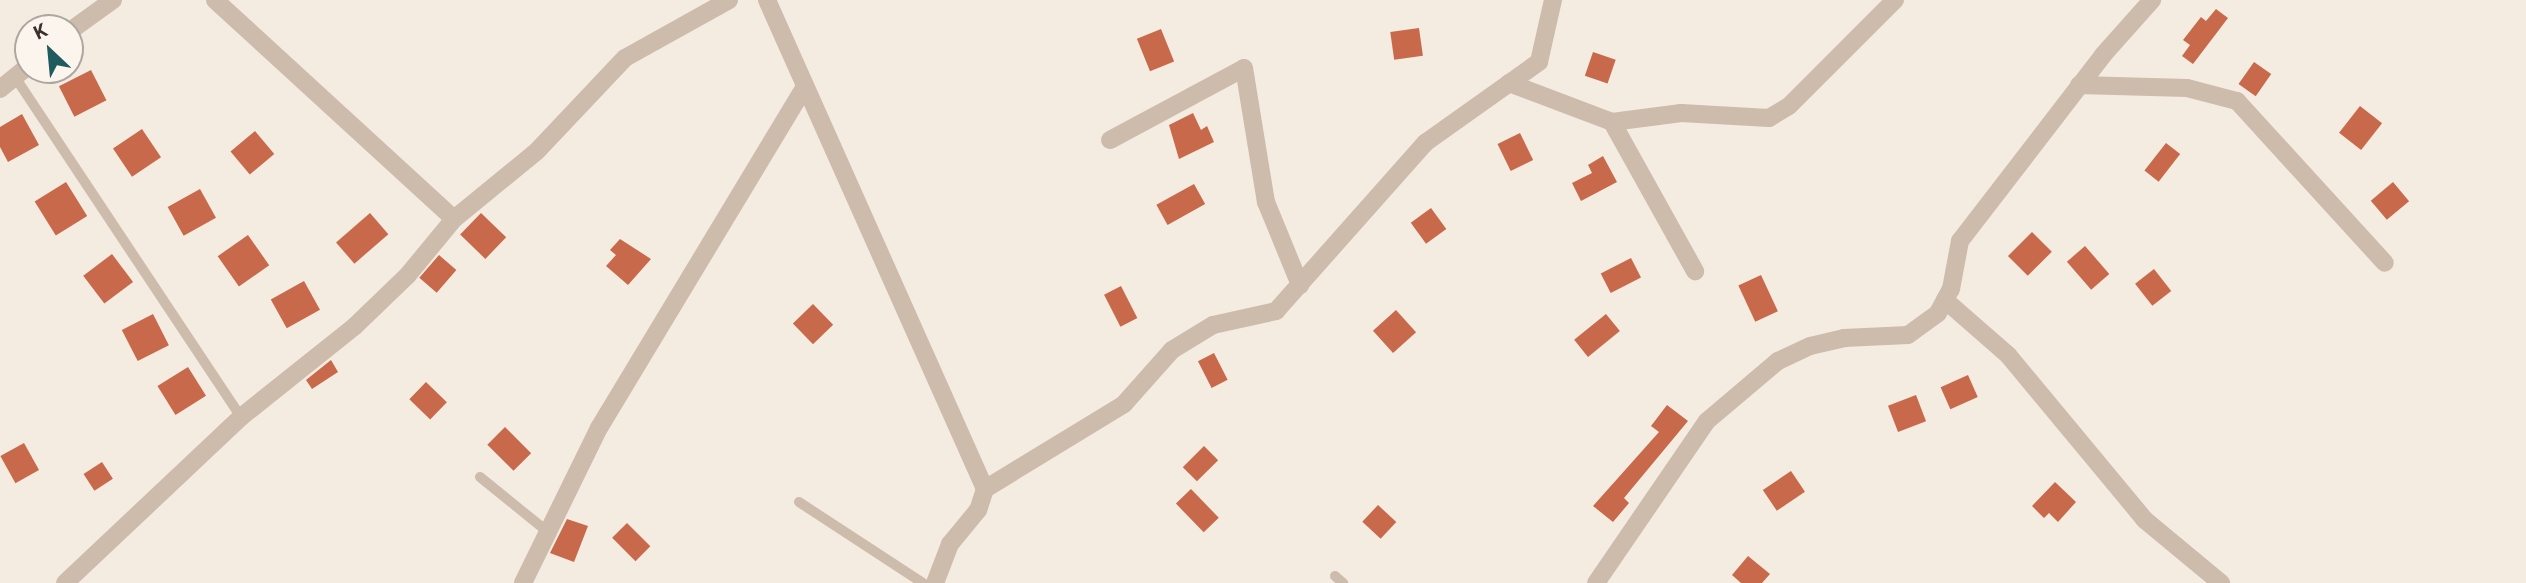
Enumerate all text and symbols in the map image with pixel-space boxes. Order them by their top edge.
north arrow [14,14,84,84]
text: K [30,18,51,44]

